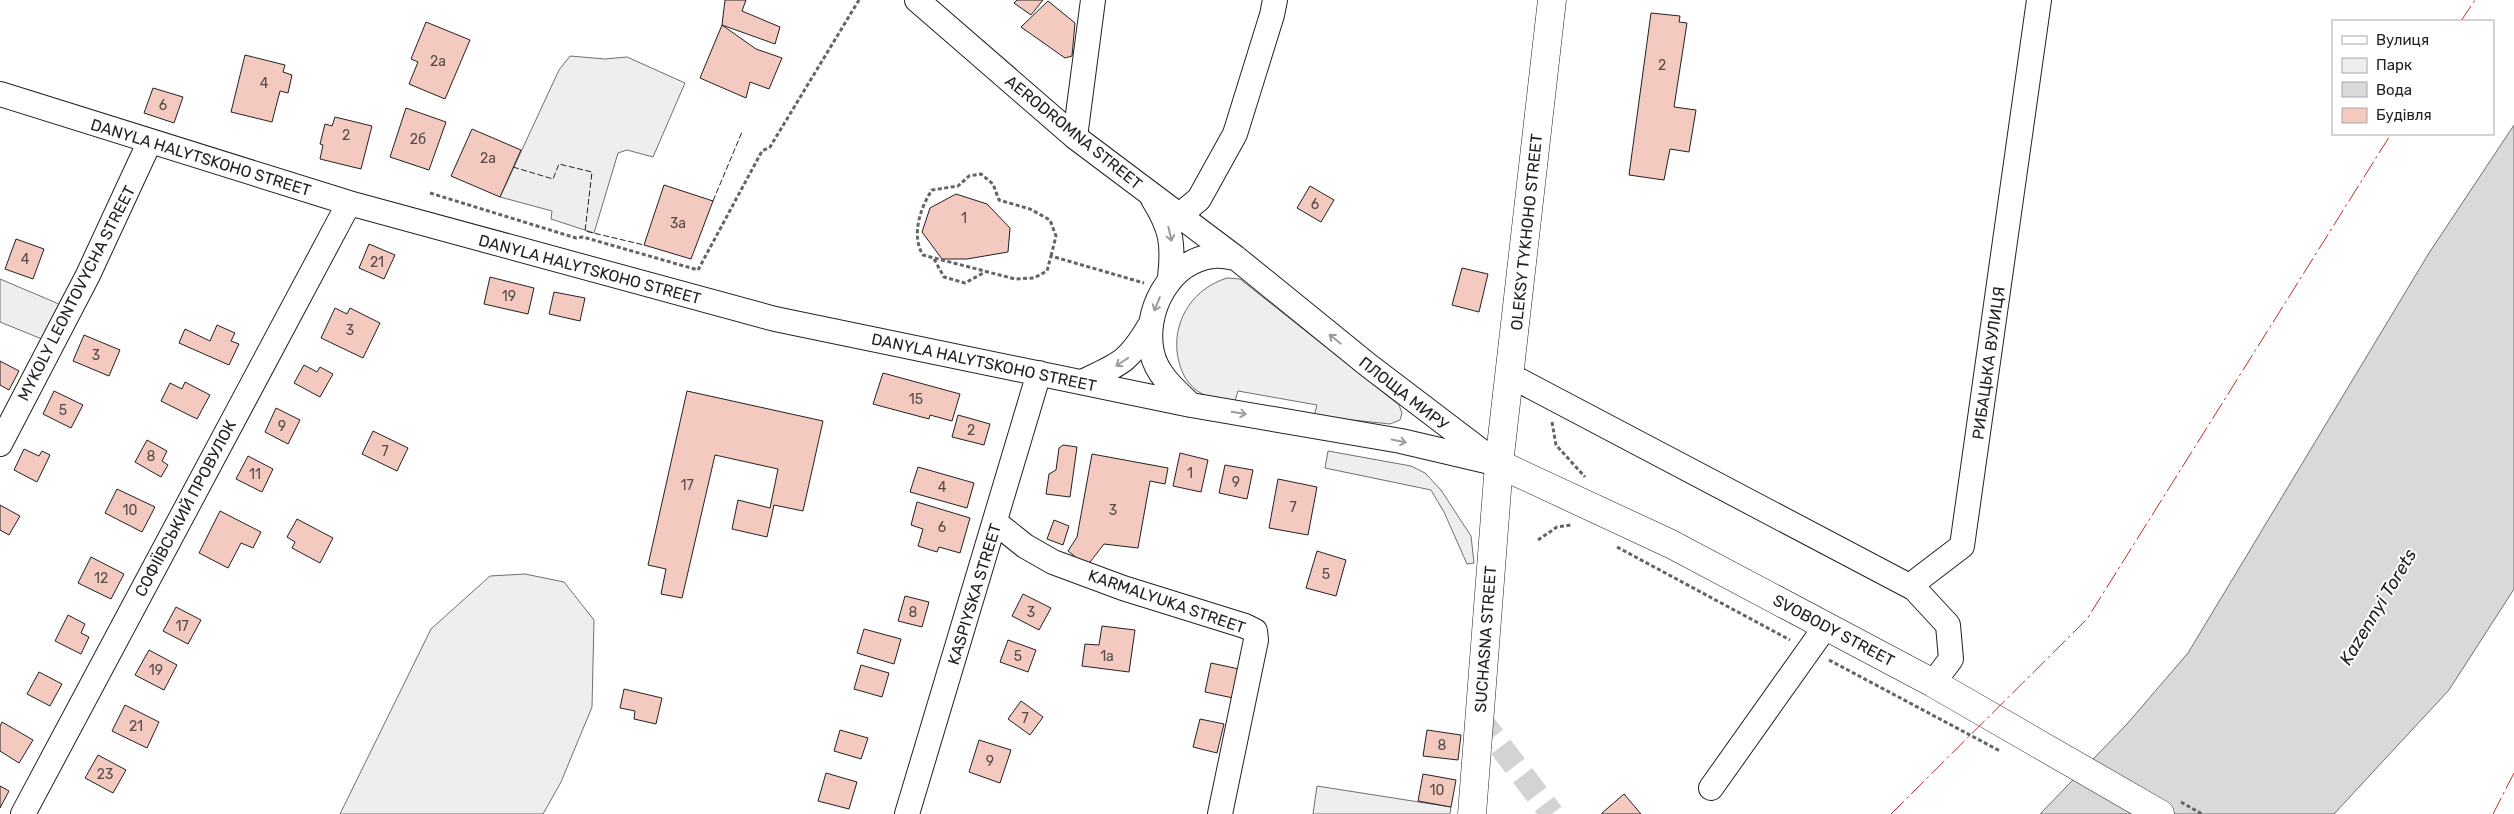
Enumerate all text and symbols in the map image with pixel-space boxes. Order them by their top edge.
legend [2332,20,2494,135]
text: Вулиця [2376,31,2429,49]
house number: 2а [430,53,446,70]
text: Парк [2376,56,2412,74]
house number: 2 [1658,57,1666,74]
street label: AERODROMNA STREET [1002,71,1146,193]
house number: 4 [260,75,269,92]
text: Вода [2376,81,2412,99]
house number: 6 [159,97,167,114]
text: Будівля [2376,106,2432,124]
street label: DANYLA HALYTSKOHO STREET [88,115,313,200]
house number: 2 [342,127,350,144]
house number: 2б [410,131,426,148]
street label: OLEKSY TYKHOHO STREET [1507,133,1546,331]
house number: 2а [480,150,496,167]
street label: MYKOLY LEONTOVYCHA STREET [14,182,139,404]
house number: 6 [1311,196,1319,213]
house number: 1 [961,210,967,227]
house number: 3а [670,215,686,232]
one-way arrow [1166,225,1175,241]
street label: DANYLA HALYTSKOHO STREET [477,231,703,308]
house number: 4 [21,251,30,268]
house number: 21 [370,254,384,271]
street label: РИБАЦЬКА ВУЛИЦЯ [1968,285,2009,441]
house number: 19 [502,288,516,305]
one-way arrow [1152,296,1162,311]
house number: 3 [346,322,354,339]
street label: DANYLA HALYTSKOHO STREET [870,329,1098,396]
one-way arrow [1329,333,1342,344]
house number: 3 [92,347,100,364]
street label: ПЛОЩА МИРУ [1355,353,1453,435]
one-way arrow [1115,357,1129,367]
house number: 15 [909,391,923,408]
house number: 5 [59,402,67,419]
one-way arrow [1230,408,1246,418]
street label: СОФІЇВСЬКИЙ ПРОВУЛОК [131,417,240,600]
house number: 9 [278,418,286,435]
house number: 2 [967,422,975,439]
one-way arrow [1390,437,1406,446]
house number: 7 [381,443,389,460]
house number: 8 [147,448,156,465]
house number: 1 [1187,465,1193,482]
house number: 11 [249,466,261,483]
house number: 9 [1232,474,1240,491]
house number: 17 [680,477,694,494]
house number: 4 [938,479,947,496]
house number: 7 [1289,499,1297,516]
house number: 10 [123,502,138,519]
house number: 3 [1109,502,1117,519]
house number: 6 [938,519,946,536]
street label: KASPIYSKA STREET [944,521,1005,667]
water label: Kazennyi Torets [2335,545,2421,669]
street label: SUCHASNA STREET [1471,565,1500,713]
street label: KARMALYUKA STREET [1086,566,1248,637]
house number: 5 [1322,566,1330,583]
house number: 12 [94,570,108,587]
street label: SVOBODY STREET [1770,590,1898,670]
house number: 8 [909,604,918,621]
house number: 3 [1027,604,1035,621]
house number: 17 [175,618,189,635]
house number: 5 [1014,648,1022,665]
house number: 1а [1100,648,1114,665]
house number: 19 [149,662,163,679]
house number: 7 [1021,710,1029,727]
house number: 21 [129,718,143,735]
house number: 8 [1438,737,1447,754]
house number: 9 [986,753,994,770]
house number: 23 [97,766,113,783]
house number: 10 [1430,782,1445,799]

